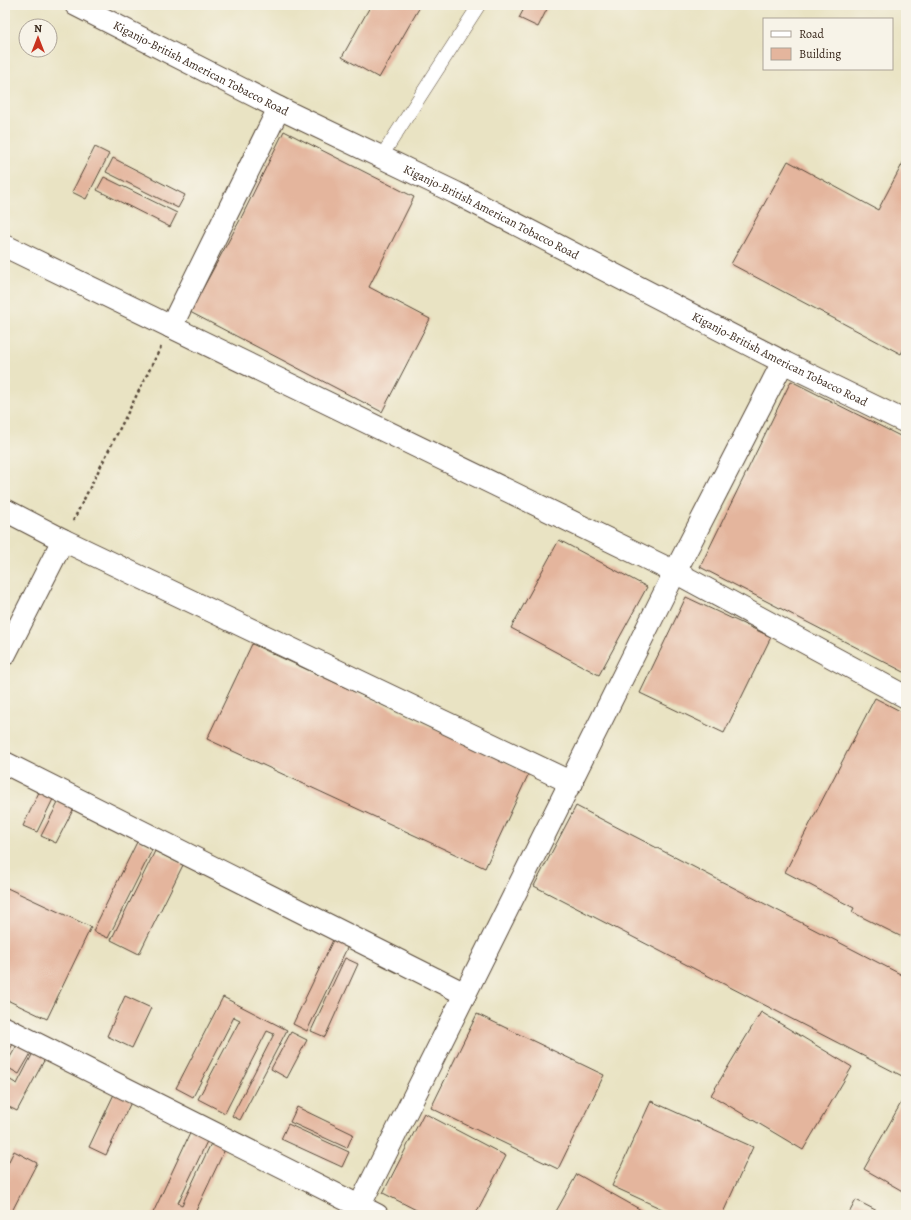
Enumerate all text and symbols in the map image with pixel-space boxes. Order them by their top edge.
street label: Kiganjo-British American Tobacco Road [110,17,292,120]
north arrow [18,18,58,58]
legend [763,18,893,70]
text: N [34,21,42,36]
text: Road [799,26,825,42]
text: Building [799,46,841,62]
street label: Kiganjo-British American Tobacco Road [401,161,582,263]
street label: Kiganjo-British American Tobacco Road [689,308,871,410]

